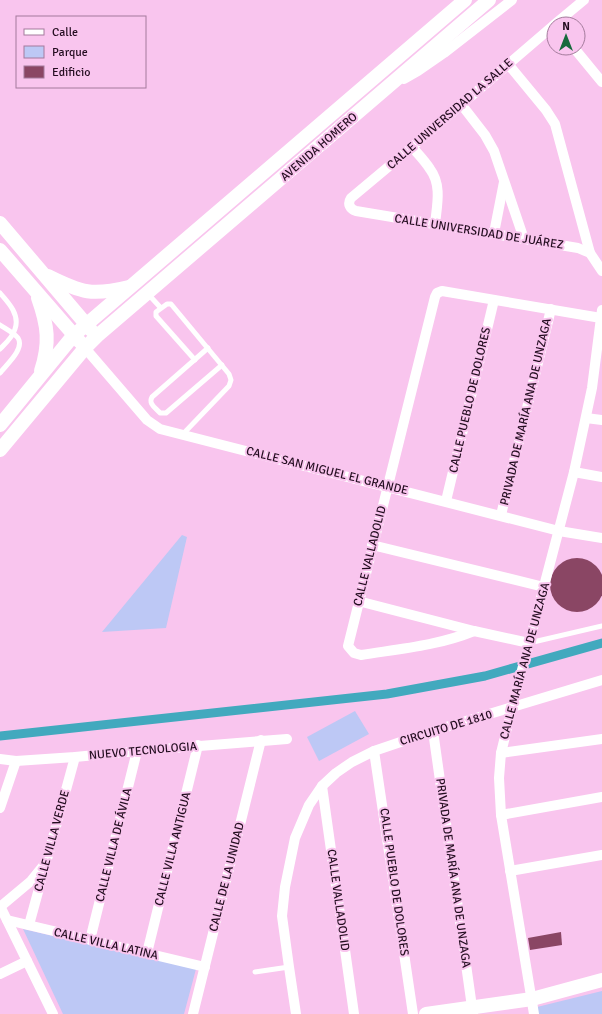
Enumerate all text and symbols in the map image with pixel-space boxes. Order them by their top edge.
legend [16,16,146,88]
north arrow [546,16,586,56]
text: N [562,20,570,33]
text: Calle [52,25,78,40]
text: Parque [52,45,88,60]
street label: CALLE UNIVERSIDAD LA SALLE [384,55,516,173]
text: Edificio [52,65,90,80]
street label: AVENIDA HOMERO [277,109,361,185]
street label: CALLE UNIVERSIDAD DE JUÁREZ [393,211,565,253]
street label: PRIVADA DE MARÍA ANA DE UNZAGA [497,316,555,507]
street label: CALLE PUEBLO DE DOLORES [446,325,494,474]
street label: CALLE SAN MIGUEL EL GRANDE [245,444,410,498]
street label: CALLE VALLADOLID [350,504,390,608]
street label: CALLE MARÍA ANA DE UNZAGA [497,580,553,741]
street label: CIRCUITO DE 1810 [398,707,494,749]
street label: NUEVO TECNOLOGIA [88,739,198,763]
street label: PRIVADA DE MARÍA ANA DE UNZAGA [432,777,474,970]
street label: CALLE VILLA DE ÁVILA [93,786,136,903]
street label: CALLE VILLA VERDE [31,788,73,893]
street label: CALLE VILLA ANTIGUA [152,790,195,907]
street label: CALLE PUEBLO DE DOLORES [376,807,412,957]
street label: CALLE DE LA UNIDAD [206,821,248,933]
street label: CALLE VALLADOLID [323,848,353,952]
street label: CALLE VILLA LATINA [52,925,160,963]

